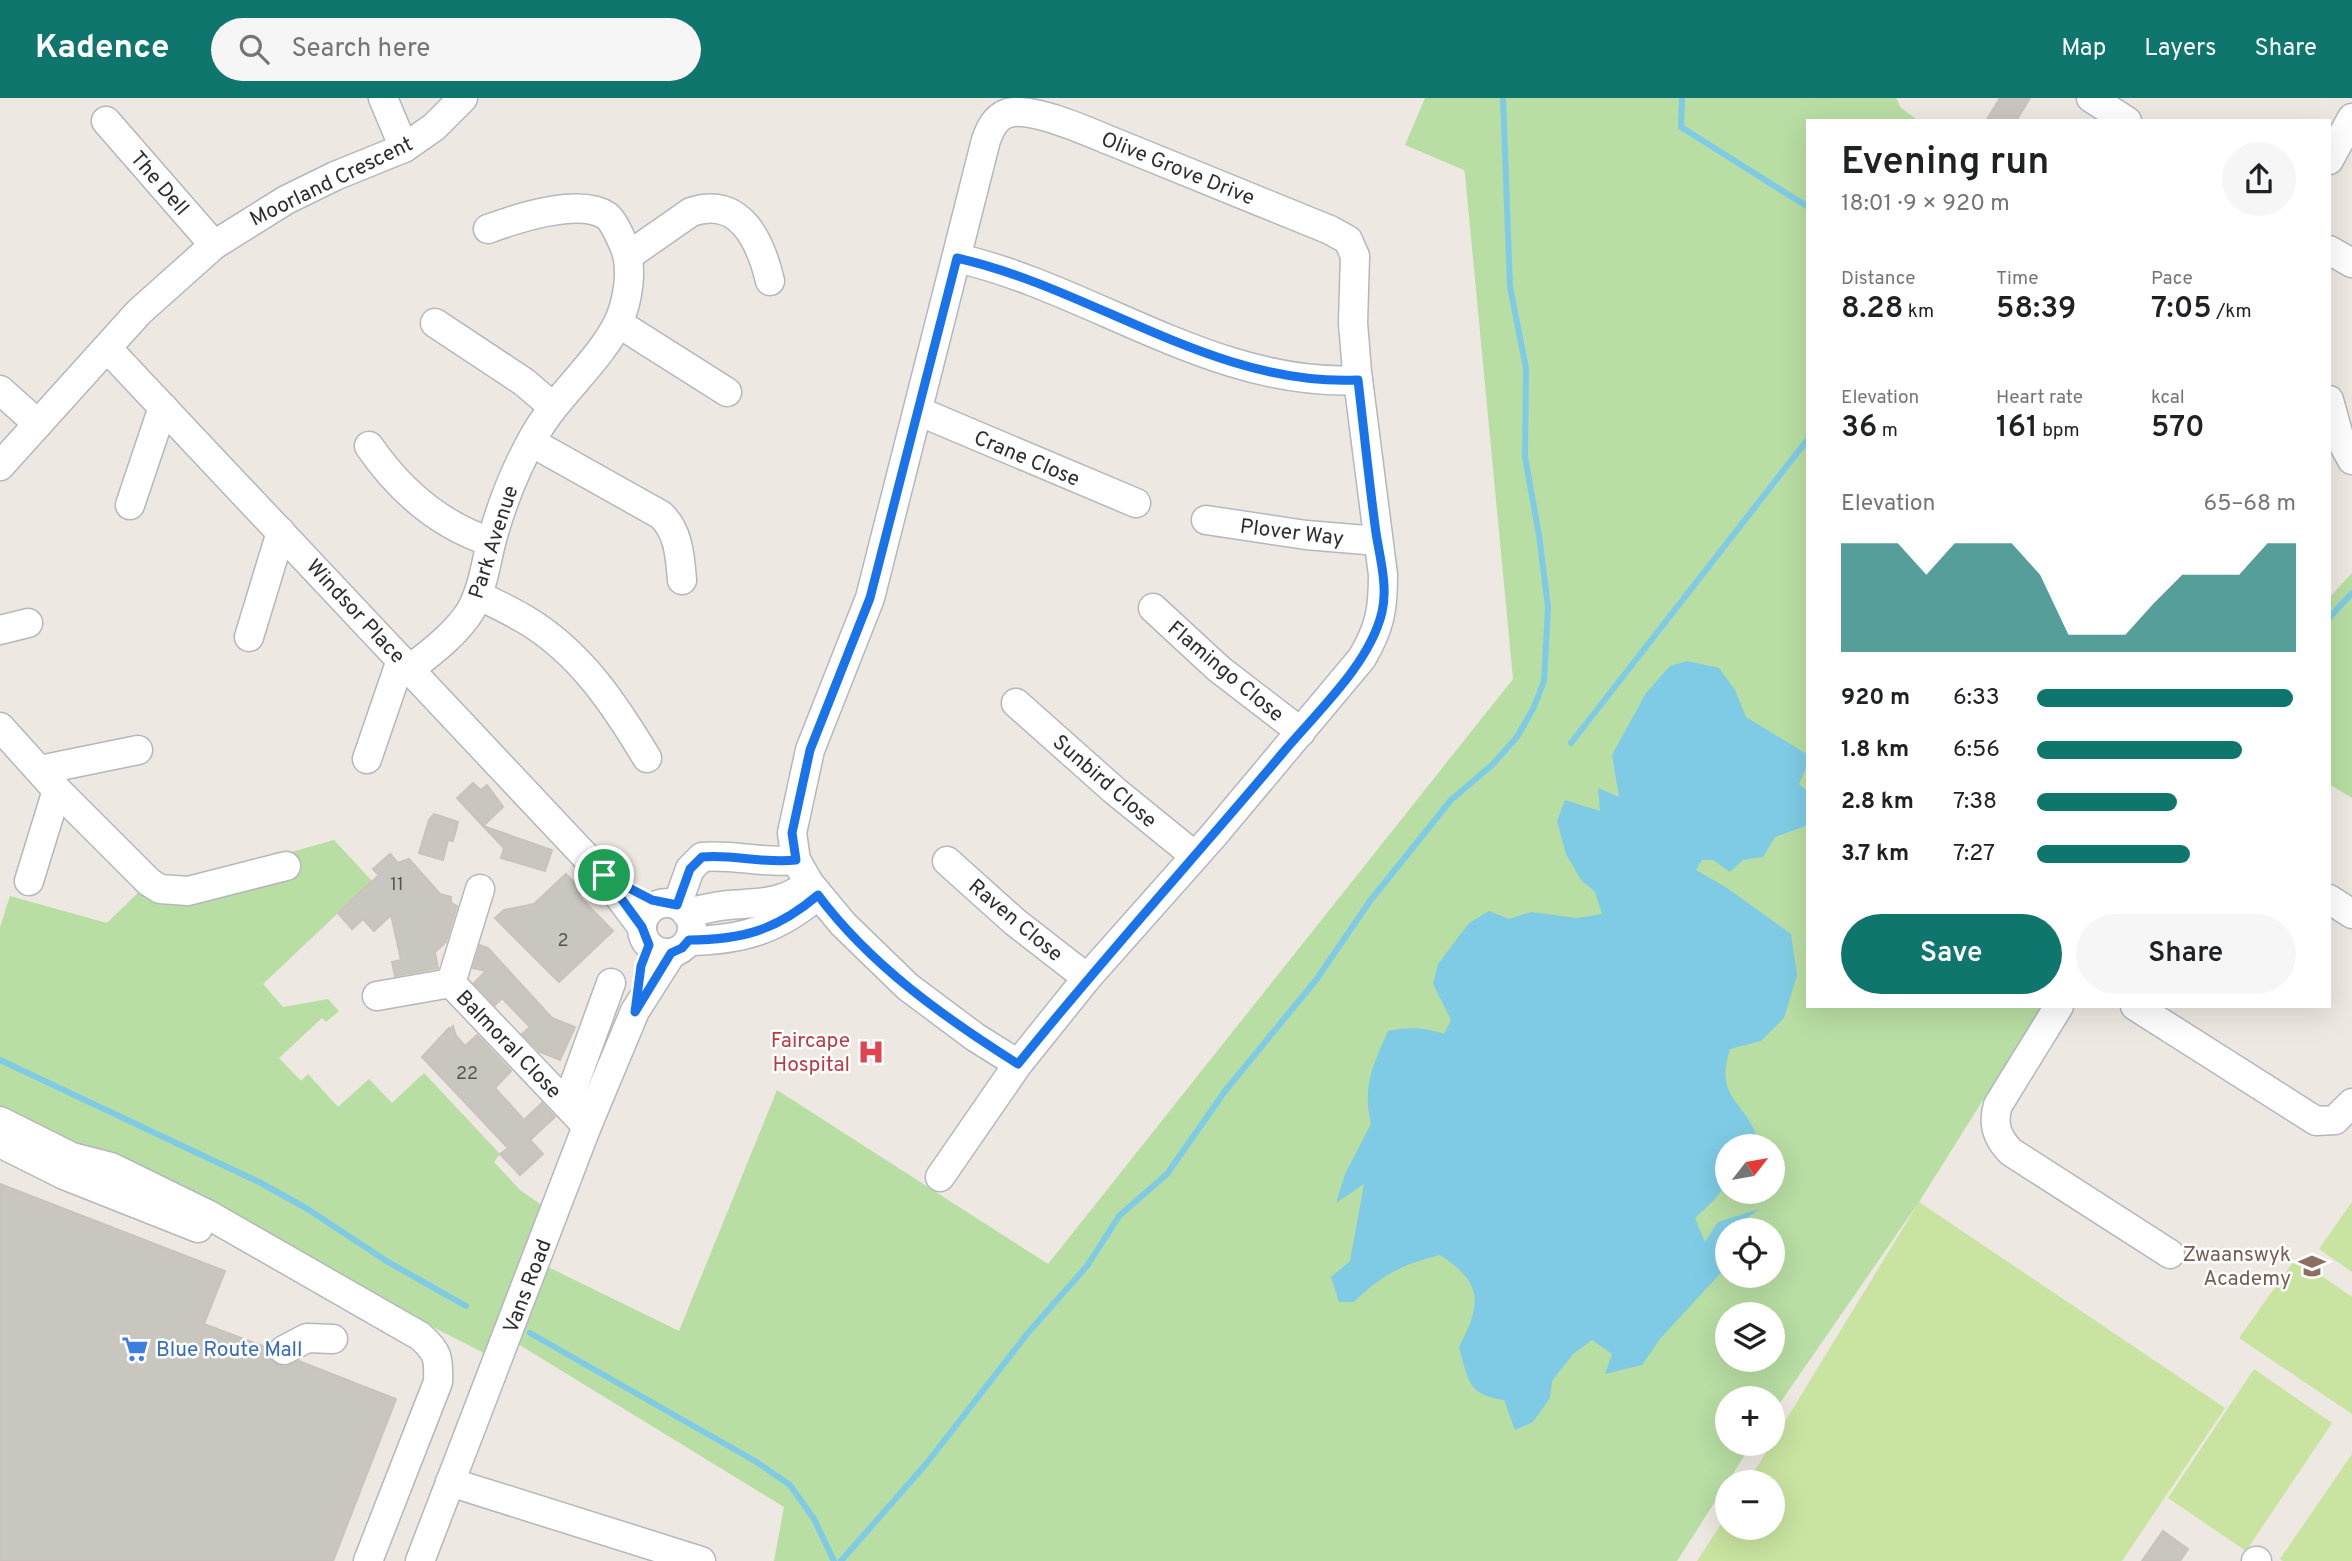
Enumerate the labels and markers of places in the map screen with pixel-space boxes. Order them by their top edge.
pin [574,845,634,905]
place label: Faircape Hospital [771,1028,850,1079]
hospital icon: Faircape Hospital [856,1037,886,1067]
place label: Zwaanswyk Academy [2182,1242,2291,1293]
school or university icon: Zwaanswyk Academy [2297,1251,2327,1281]
supermarket icon: Blue Route Mall [120,1334,150,1364]
place label: Blue Route Mall [156,1337,302,1364]

